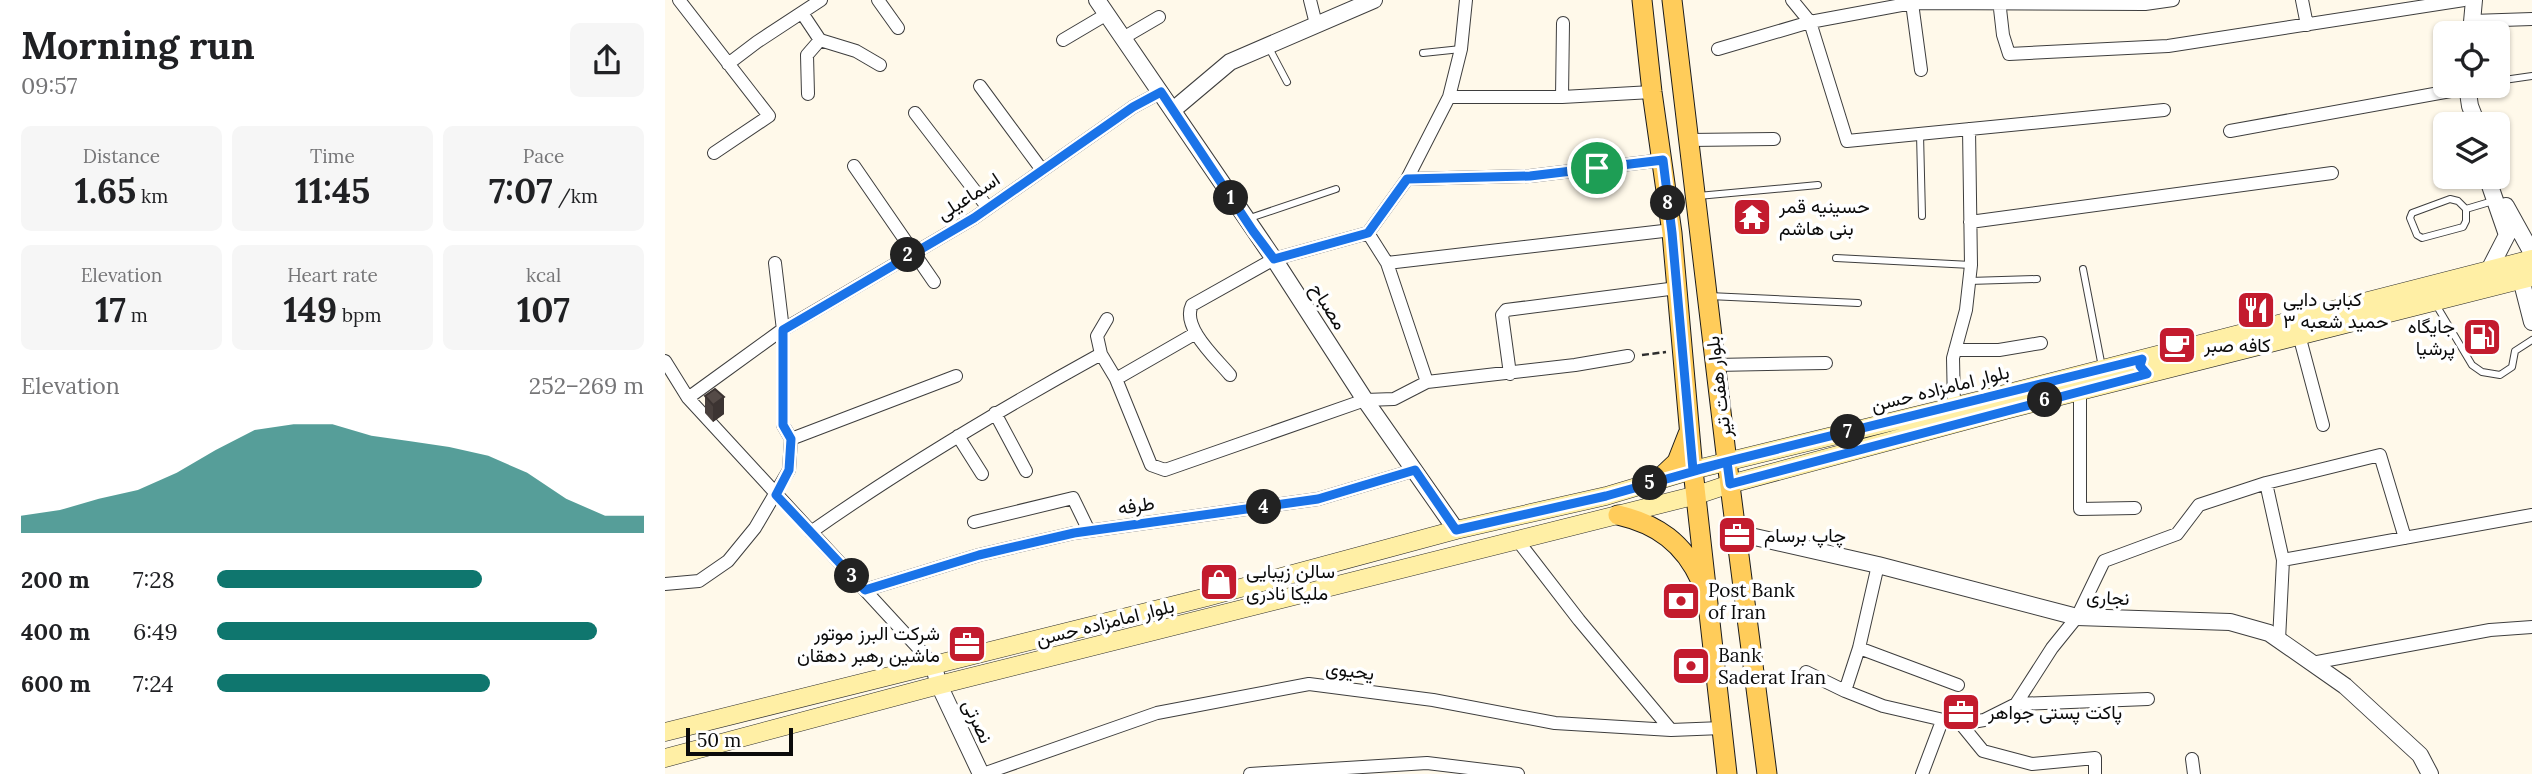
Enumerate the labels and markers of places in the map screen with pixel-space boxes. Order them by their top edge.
pin [1567,138,1627,198]
pin: 1 [1213,180,1249,216]
pin: 8 [1651,186,1685,220]
place label: حسینیه قمر بنی هاشم [1778,194,1870,241]
temple icon: حسینیه قمر بنی هاشم [1731,196,1773,238]
pin: 2 [891,238,925,272]
place label: کبابی دایی حمید شعبه ۳ [2283,287,2388,333]
restaurant icon: کبابی دایی حمید شعبه ۳ [2235,289,2277,331]
place label: جایگاه پرشیا [2408,314,2455,362]
fuel station icon: جایگاه پرشیا [2461,316,2503,358]
cafe icon: کافه صبر [2156,324,2198,366]
place label: کافه صبر [2203,333,2271,357]
pin: 6 [2027,382,2063,418]
pin: 7 [1831,414,1865,450]
pin: 5 [1633,466,1667,500]
pin: 4 [1247,490,1281,524]
office icon: چاپ برسام [1716,514,1758,556]
place label: چاپ برسام [1764,523,1846,549]
pin: 3 [835,558,869,594]
place label: سالن زیبایی ملیکا نادری [1246,559,1335,605]
shop icon: سالن زیبایی ملیکا نادری [1198,561,1240,603]
place label: Post Bank of Iran [1708,578,1796,624]
bank icon: Post Bank of Iran [1660,580,1702,622]
place label: شرکت البرز موتور ماشین رهبر دهقان [797,621,940,667]
office icon: شرکت البرز موتور ماشین رهبر دهقان [946,623,988,665]
place label: Bank Saderat Iran [1718,643,1826,689]
bank icon: Bank Saderat Iran [1670,645,1712,687]
office icon: پاکت پستی جواهر [1940,691,1982,733]
place label: پاکت پستی جواهر [1987,700,2122,726]

